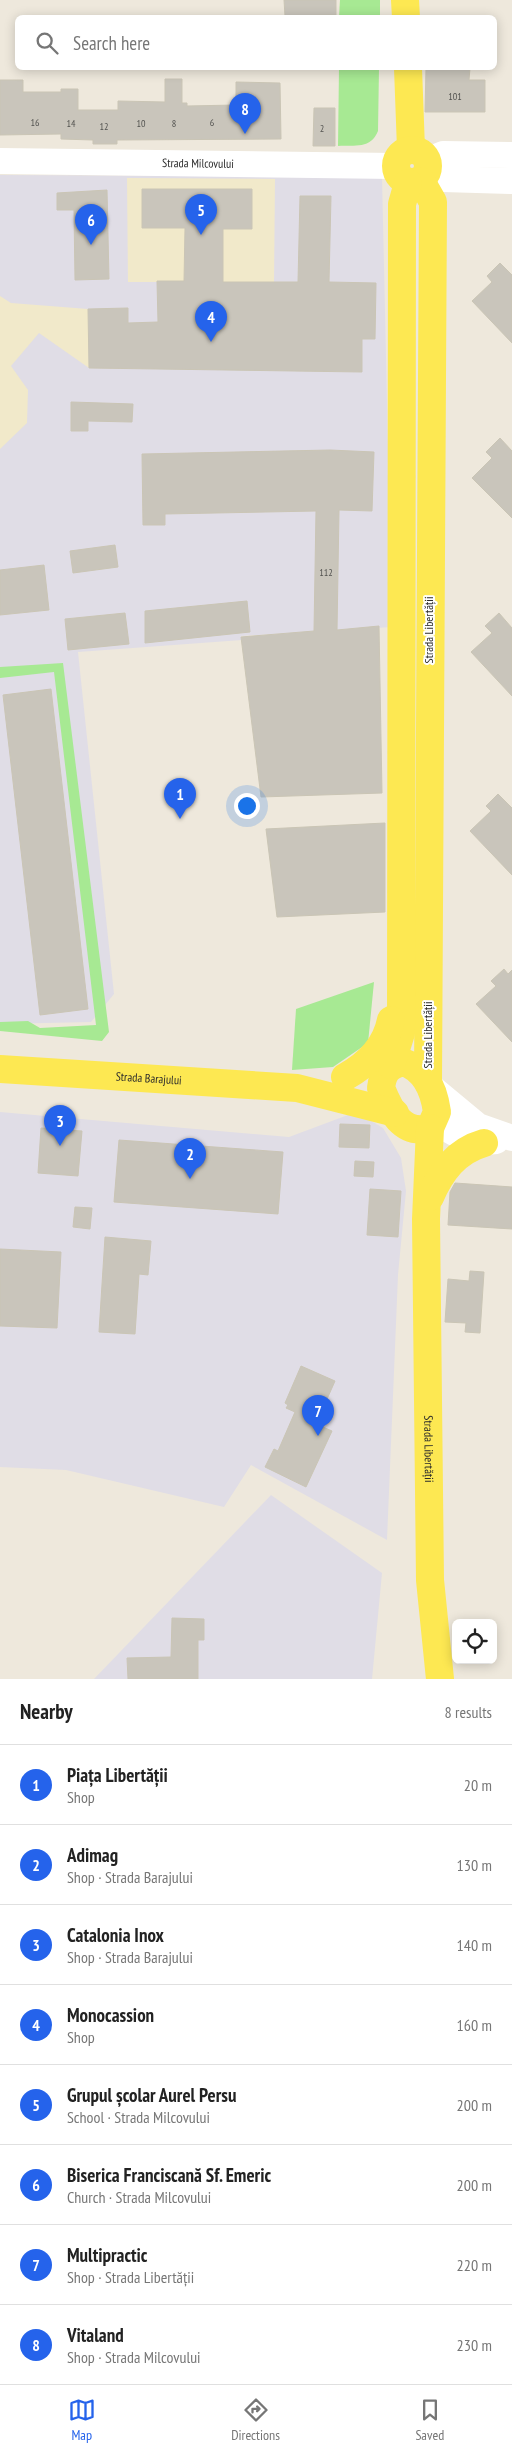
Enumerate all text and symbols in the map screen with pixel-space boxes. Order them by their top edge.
search box [15,15,497,70]
icon: search [33,29,61,57]
text: Search here [73,31,150,55]
house number: 101 [448,90,462,103]
pin: 8 [229,93,261,134]
house number: 16 [31,116,40,129]
house number: 6 [210,116,215,129]
house number: 14 [67,117,76,130]
house number: 10 [137,117,146,130]
house number: 8 [172,117,176,130]
house number: 12 [100,120,109,133]
house number: 2 [320,122,324,135]
street label: Strada Milcovului [162,155,234,171]
pin: 5 [185,194,217,235]
pin: 6 [75,204,107,245]
pin: 4 [195,301,227,342]
house number: 112 [319,566,333,579]
street label: Strada Libertății [421,597,436,664]
pin: 1 [164,778,196,819]
your location [234,793,260,819]
street label: Strada Libertății [420,1002,435,1069]
street label: Strada Barajului [115,1068,182,1088]
pin: 3 [44,1105,76,1146]
pin: 2 [174,1138,206,1179]
pin: 7 [302,1395,334,1436]
street label: Strada Libertății [421,1415,437,1483]
map controls [452,1619,497,1664]
button: locate [452,1619,497,1664]
text: Nearby [20,1698,73,1725]
text: 8 results [445,1702,492,1722]
text: Piața Libertății [67,1763,168,1787]
text: 1 [32,1775,40,1795]
text: 20 m [464,1775,492,1795]
text: Shop [67,1787,95,1807]
text: Adimag [67,1843,118,1867]
text: 2 [32,1855,40,1875]
text: 130 m [457,1855,492,1875]
text: Shop · Strada Barajului [67,1867,193,1887]
text: Catalonia Inox [67,1923,164,1947]
text: 3 [32,1935,40,1955]
text: 140 m [457,1935,492,1955]
text: Shop · Strada Barajului [67,1947,193,1967]
text: Monocassion [67,2003,154,2027]
text: 4 [32,2015,40,2035]
text: 160 m [457,2015,492,2035]
text: Shop [67,2027,95,2047]
text: Grupul școlar Aurel Persu [67,2083,236,2107]
text: 5 [32,2095,40,2115]
text: 200 m [457,2095,492,2115]
text: School · Strada Milcovului [67,2107,210,2127]
text: Biserica Franciscană Sf. Emeric [67,2163,271,2187]
text: 6 [32,2175,40,2195]
text: 200 m [457,2175,492,2195]
text: Church · Strada Milcovului [67,2187,211,2207]
text: Multipractic [67,2243,148,2267]
text: 7 [32,2255,40,2275]
text: 220 m [457,2255,492,2275]
text: Shop · Strada Libertății [67,2267,194,2287]
text: Vitaland [67,2323,124,2347]
text: 8 [32,2335,40,2355]
text: 230 m [457,2335,492,2355]
text: Shop · Strada Milcovului [67,2347,201,2367]
tab: Map [68,2396,96,2444]
tab: Directions [231,2396,280,2444]
tab: Saved [415,2396,444,2444]

